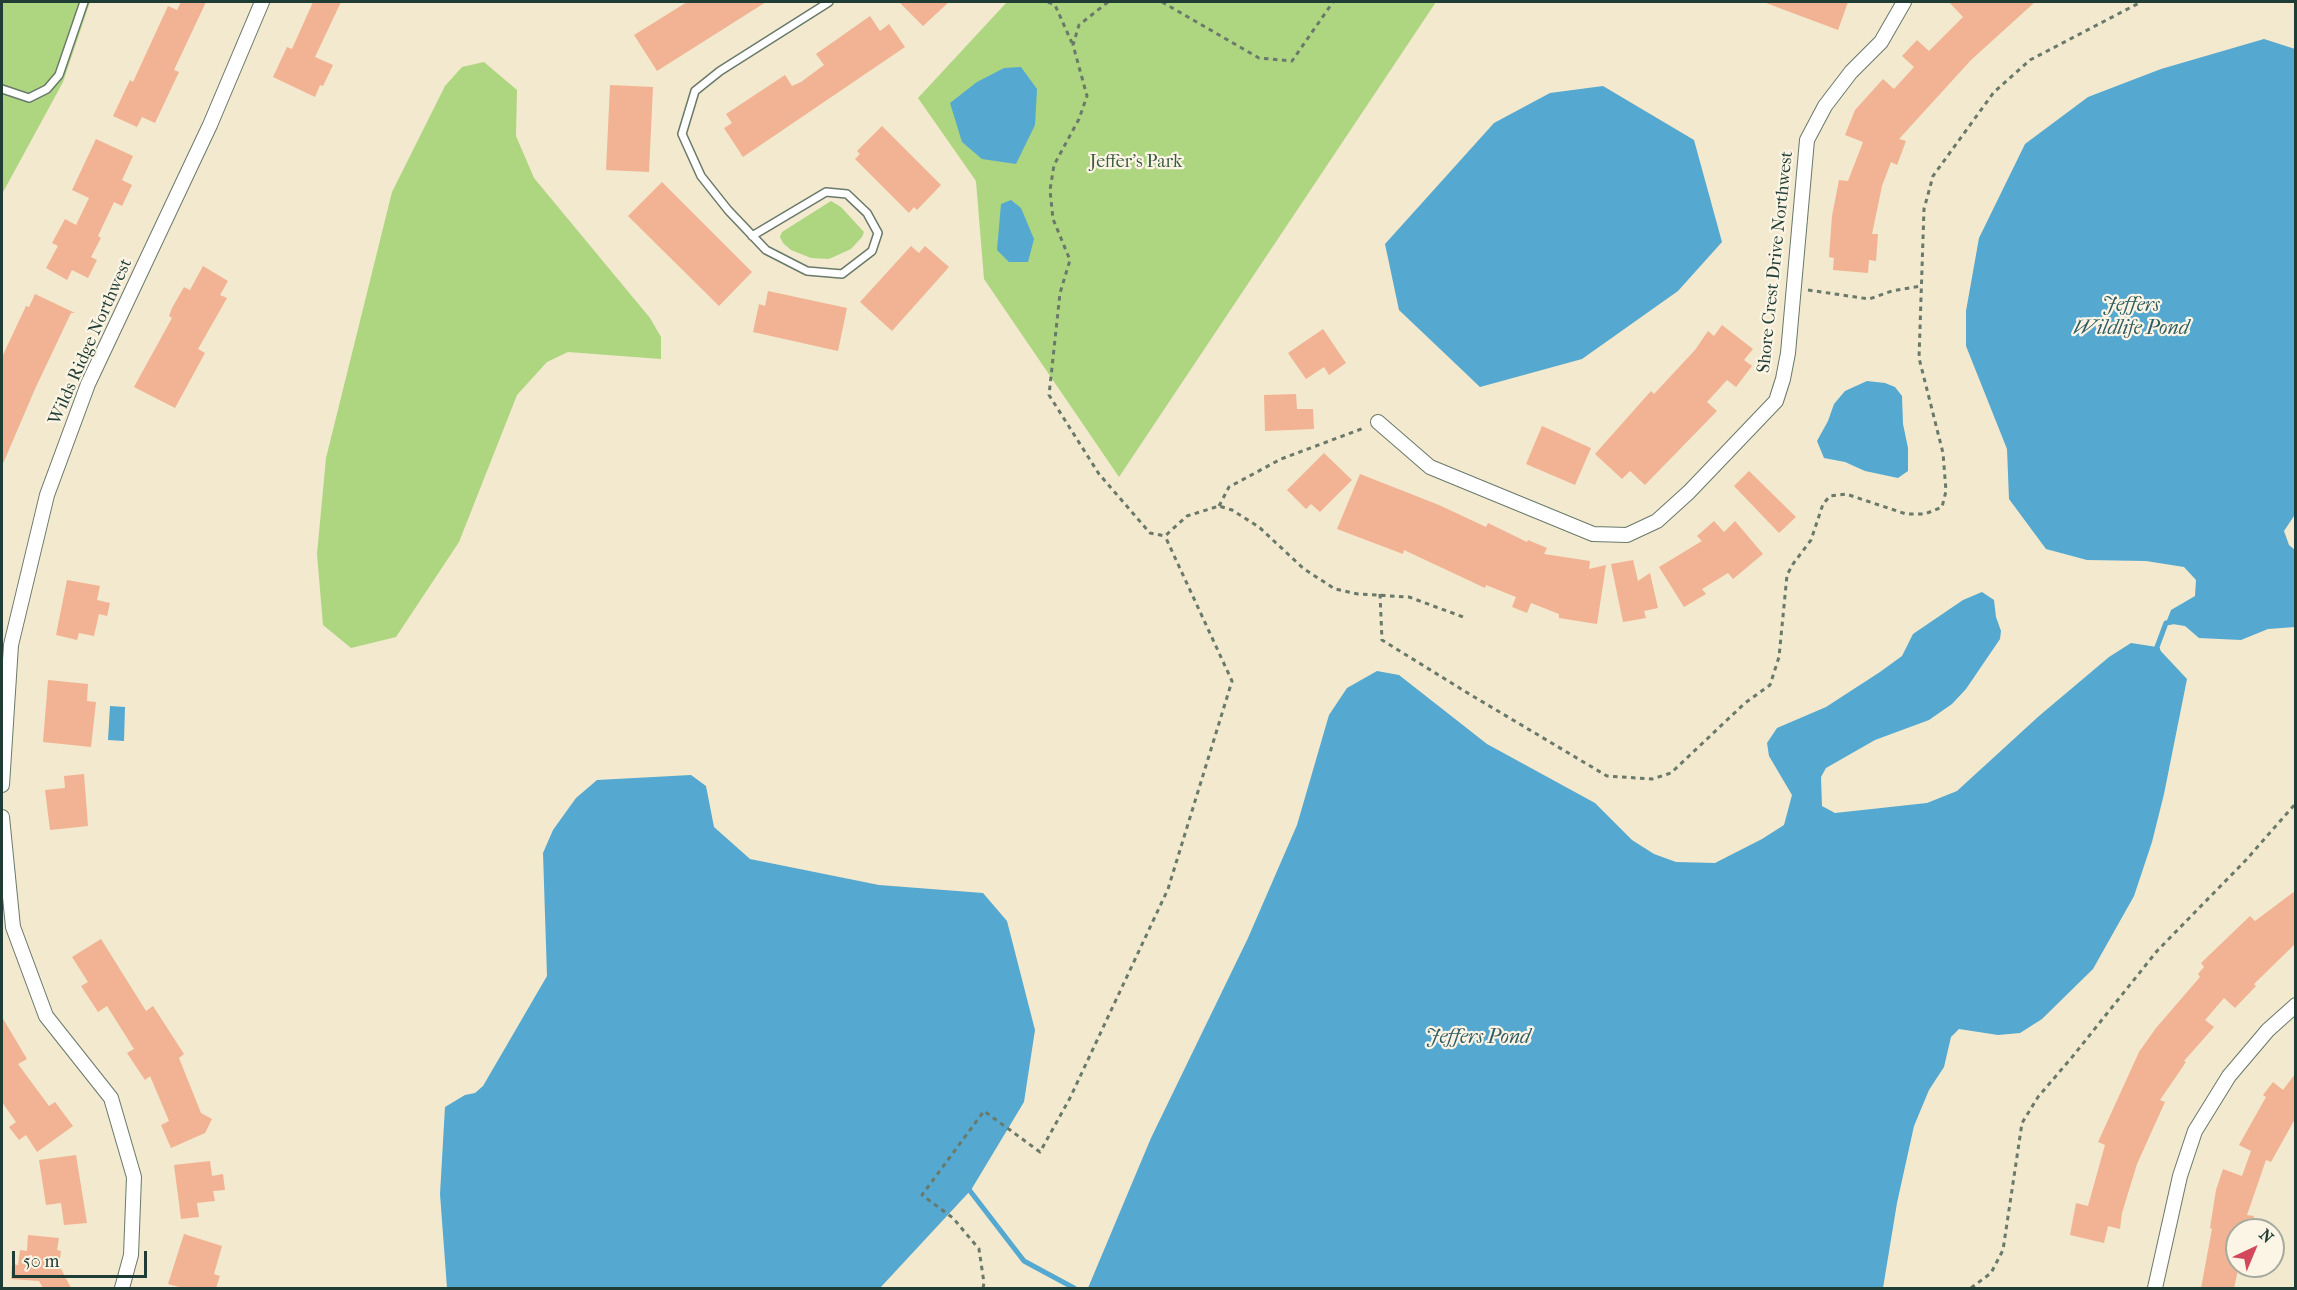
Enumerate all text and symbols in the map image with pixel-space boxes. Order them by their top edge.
street label: Shore Crest Drive Northwest [1754,150,1798,374]
park label: Jeffer's Park [1090,152,1182,174]
street label: Wilds Ridge Northwest [45,256,137,428]
water label: Jeffers Wildlife Pond [2073,294,2189,341]
water label: Jeffers Pond [1426,1026,1530,1050]
north arrow [2225,1218,2285,1278]
text: N [2255,1225,2277,1247]
scale bar [15,1239,150,1277]
text: 50 m [23,1251,59,1272]

